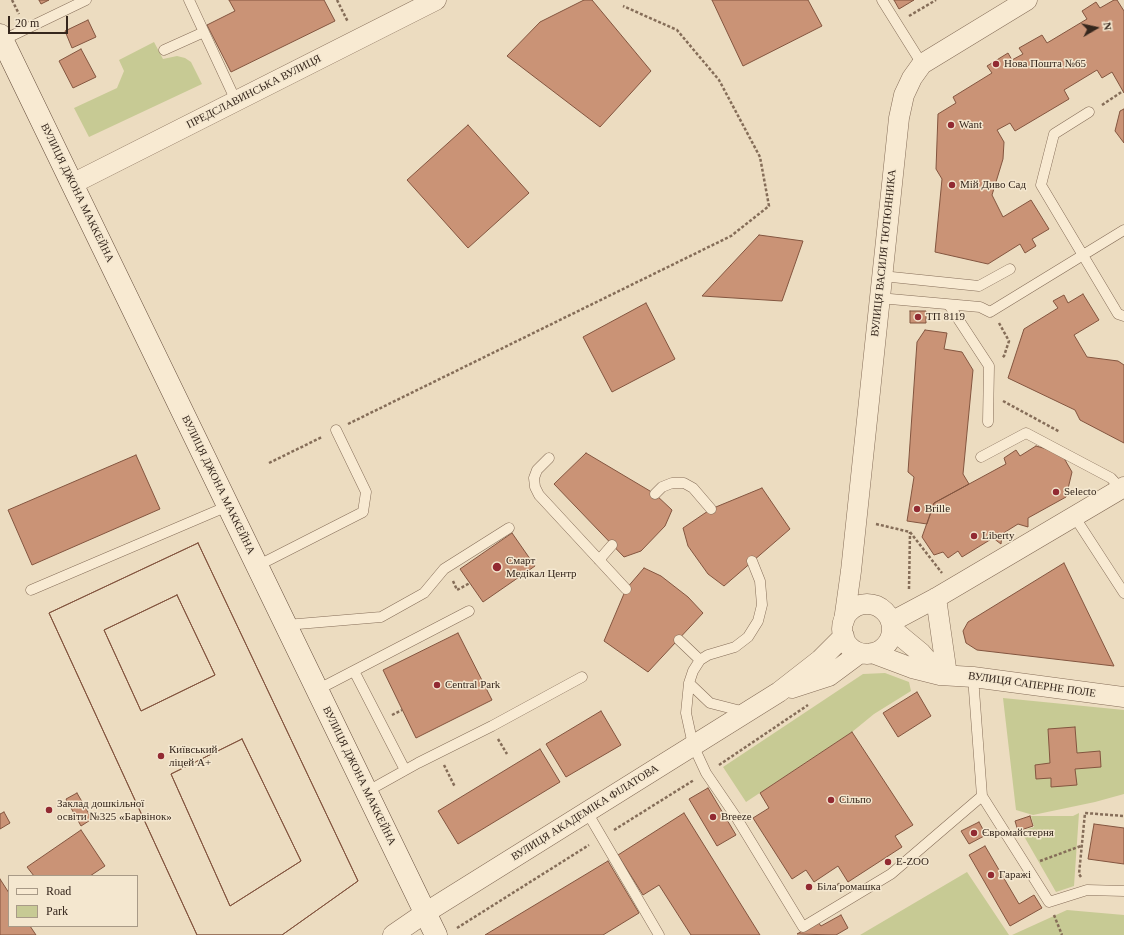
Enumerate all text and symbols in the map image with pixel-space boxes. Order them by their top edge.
scale bar [10,8,70,34]
north arrow [1076,8,1116,48]
text: 20 m [15,16,39,30]
text: N [1101,21,1114,31]
street label: ПРЕДСЛАВИНСЬКА ВУЛИЦЯ [184,52,324,132]
place label: Нова Пошта №65 [1004,57,1086,71]
marker: Нова Пошта №65 [991,59,1001,69]
place label: Want [959,118,982,132]
marker: Want [946,120,956,130]
street label: ВУЛИЦЯ ДЖОНА МАККЕЙНА [38,121,116,265]
street label: ВУЛИЦЯ ВАСИЛЯ ТЮТЮННИКА [869,169,899,337]
place label: Мiй Диво Сад [960,178,1026,192]
marker: Мiй Диво Сад [947,180,957,190]
place label: ТП 8119 [926,310,965,324]
marker: ТП 8119 [913,312,923,322]
street label: ВУЛИЦЯ ДЖОНА МАККЕЙНА [179,413,257,557]
place label: Selecto [1064,485,1096,499]
marker: Selecto [1051,487,1061,497]
place label: Brille [925,502,950,516]
marker: Brille [912,504,922,514]
place label: Liberty [982,529,1014,543]
marker: Liberty [969,531,979,541]
place label: Смарт Медікал Центр [506,554,577,580]
marker: Смарт Медікал Центр [491,561,503,573]
street label: ВУЛИЦЯ САПЕРНЕ ПОЛЕ [967,669,1097,701]
place label: Central Park [445,678,500,692]
marker: Central Park [432,680,442,690]
street label: ВУЛИЦЯ ДЖОНА МАККЕЙНА [320,704,398,848]
place label: Київський ліцей А+ [169,743,217,769]
marker: Київський ліцей А+ [156,751,166,761]
street label: ВУЛИЦЯ АКАДЕМІКА ФІЛАТОВА [509,762,661,864]
place label: Сільпо [839,793,871,807]
marker: Сільпо [826,795,836,805]
place label: Заклад дошкільної освіти №325 «Барвінок» [57,797,172,823]
marker: Заклад дошкільної освіти №325 «Барвінок» [44,805,54,815]
place label: Breeze [721,810,752,824]
marker: Breeze [708,812,718,822]
place label: Євромайстерня [982,826,1054,840]
marker: Євромайстерня [969,828,979,838]
place label: E-ZOO [896,855,929,869]
marker: E-ZOO [883,857,893,867]
place label: Гаражі [999,868,1031,882]
marker: Гаражі [986,870,996,880]
legend [8,875,138,927]
place label: Біла ромашка [817,880,881,894]
marker: Біла ромашка [804,882,814,892]
text: Road [46,884,71,898]
text: Park [46,904,68,918]

